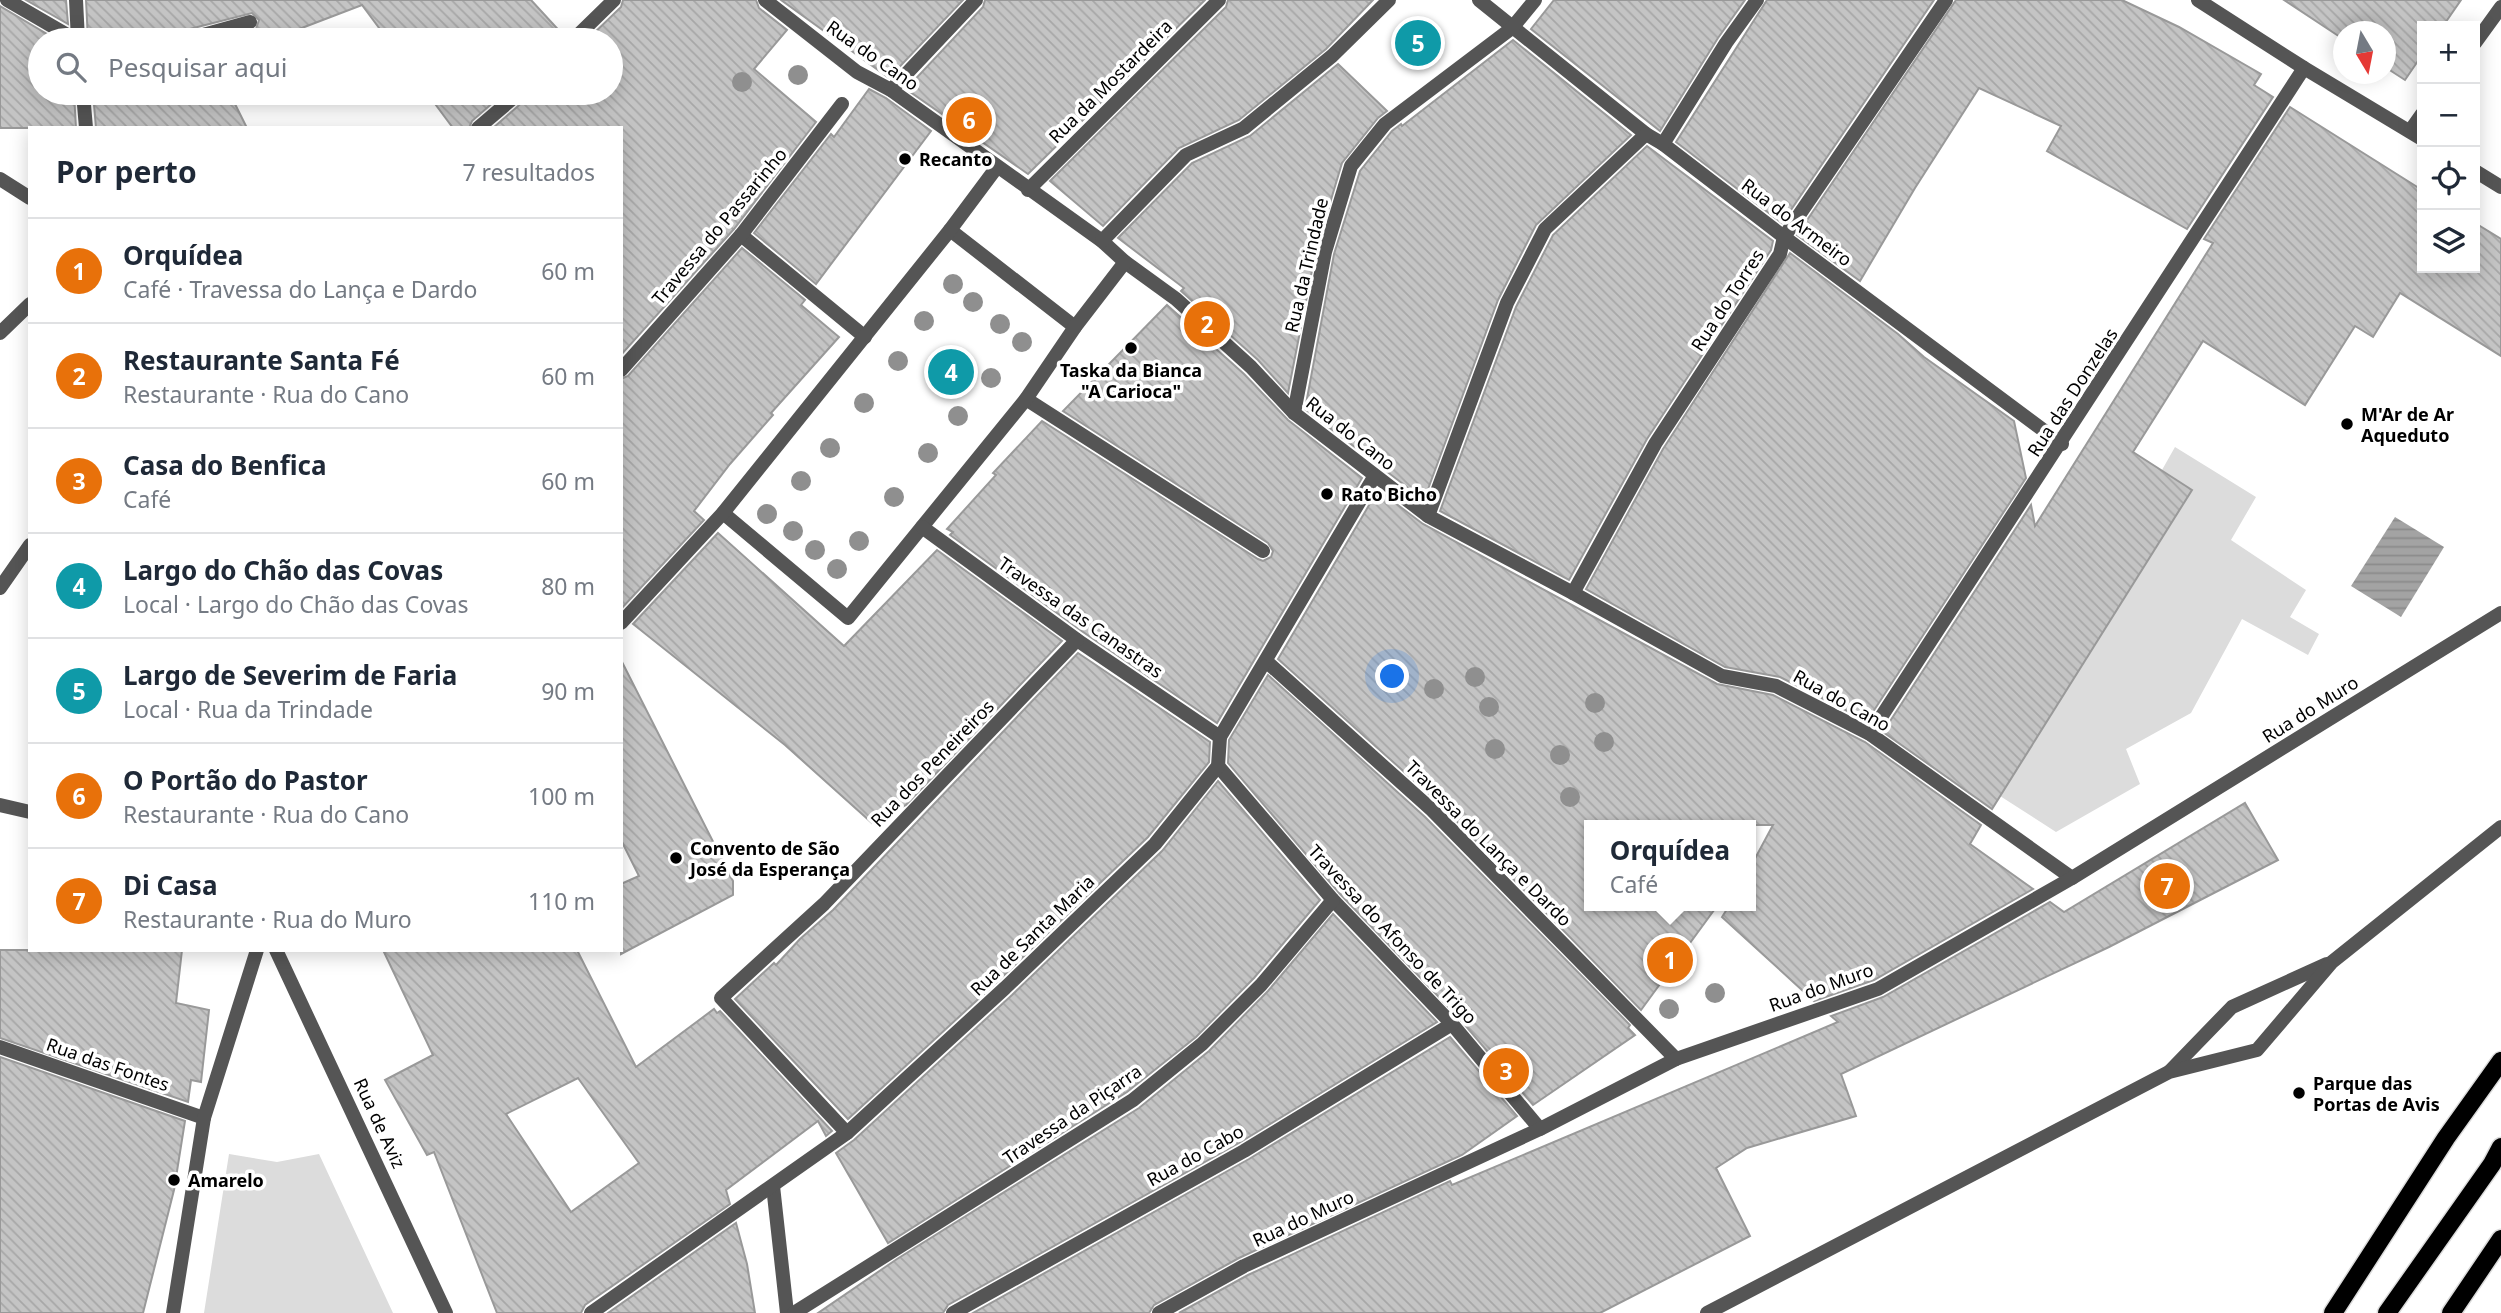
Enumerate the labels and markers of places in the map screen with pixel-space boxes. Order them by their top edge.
pin: 5 [1395,17,1441,69]
pin: 6 [946,94,992,146]
place label: Recanto [919,147,992,171]
marker: Recanto [897,151,913,167]
pin: 2 [1184,298,1230,350]
marker: Taska da Bianca "A Carioca" [1123,340,1139,356]
pin: 4 [928,346,974,398]
place label: Taska da Bianca "A Carioca" [1060,358,1202,403]
place label: M'Ar de Ar Aqueduto [2361,402,2454,447]
marker: M'Ar de Ar Aqueduto [2339,416,2355,432]
place label: Rato Bicho [1341,482,1437,506]
marker: Rato Bicho [1319,486,1335,502]
place label: Convento de São José da Esperança [688,836,850,881]
marker: Convento de São José da Esperança [668,850,684,866]
pin: 7 [2144,860,2190,912]
pin: 1 [1647,934,1693,986]
pin: 3 [1483,1045,1529,1097]
place label: Parque das Portas de Avis [2313,1071,2440,1116]
marker: Parque das Portas de Avis [2291,1085,2307,1101]
place label: Amarelo [188,1168,264,1192]
marker: Amarelo [166,1172,182,1188]

